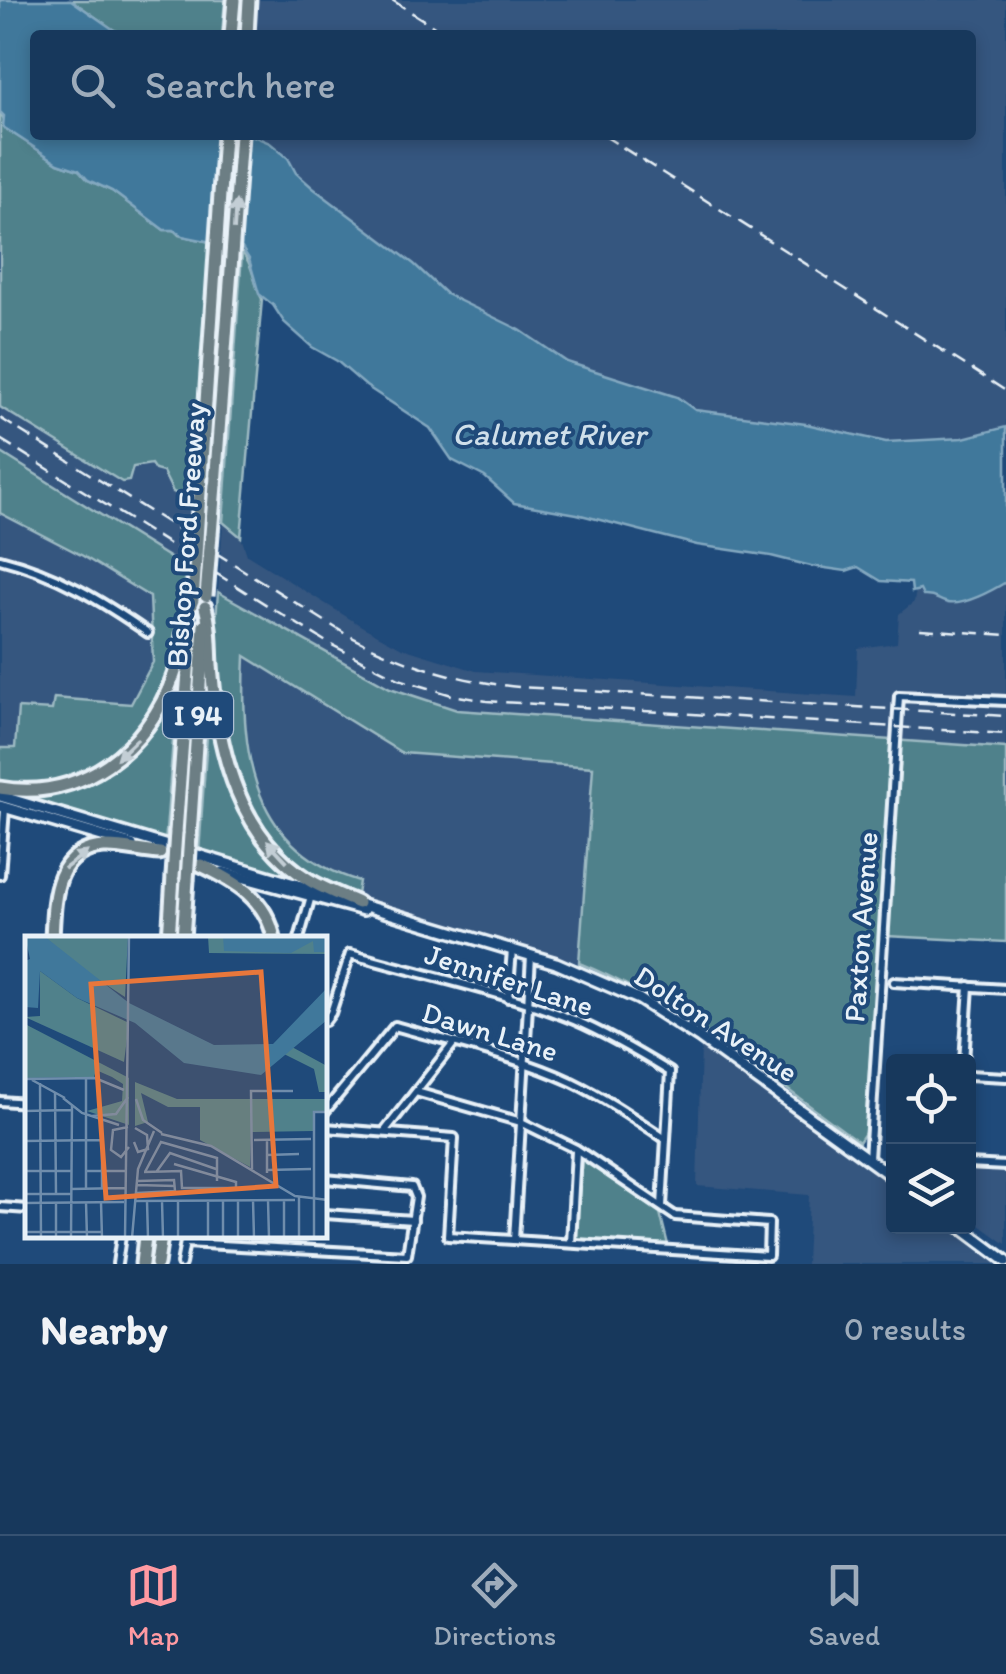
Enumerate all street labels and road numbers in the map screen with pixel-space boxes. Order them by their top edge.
street label: Bishop Ford Freeway [158,401,213,668]
road number: I 94 [163,692,233,738]
street label: Paxton Avenue [835,830,886,1023]
street label: Jennifer Lane [420,935,598,1024]
street label: Dolton Avenue [627,957,805,1090]
street label: Dawn Lane [418,993,563,1070]

